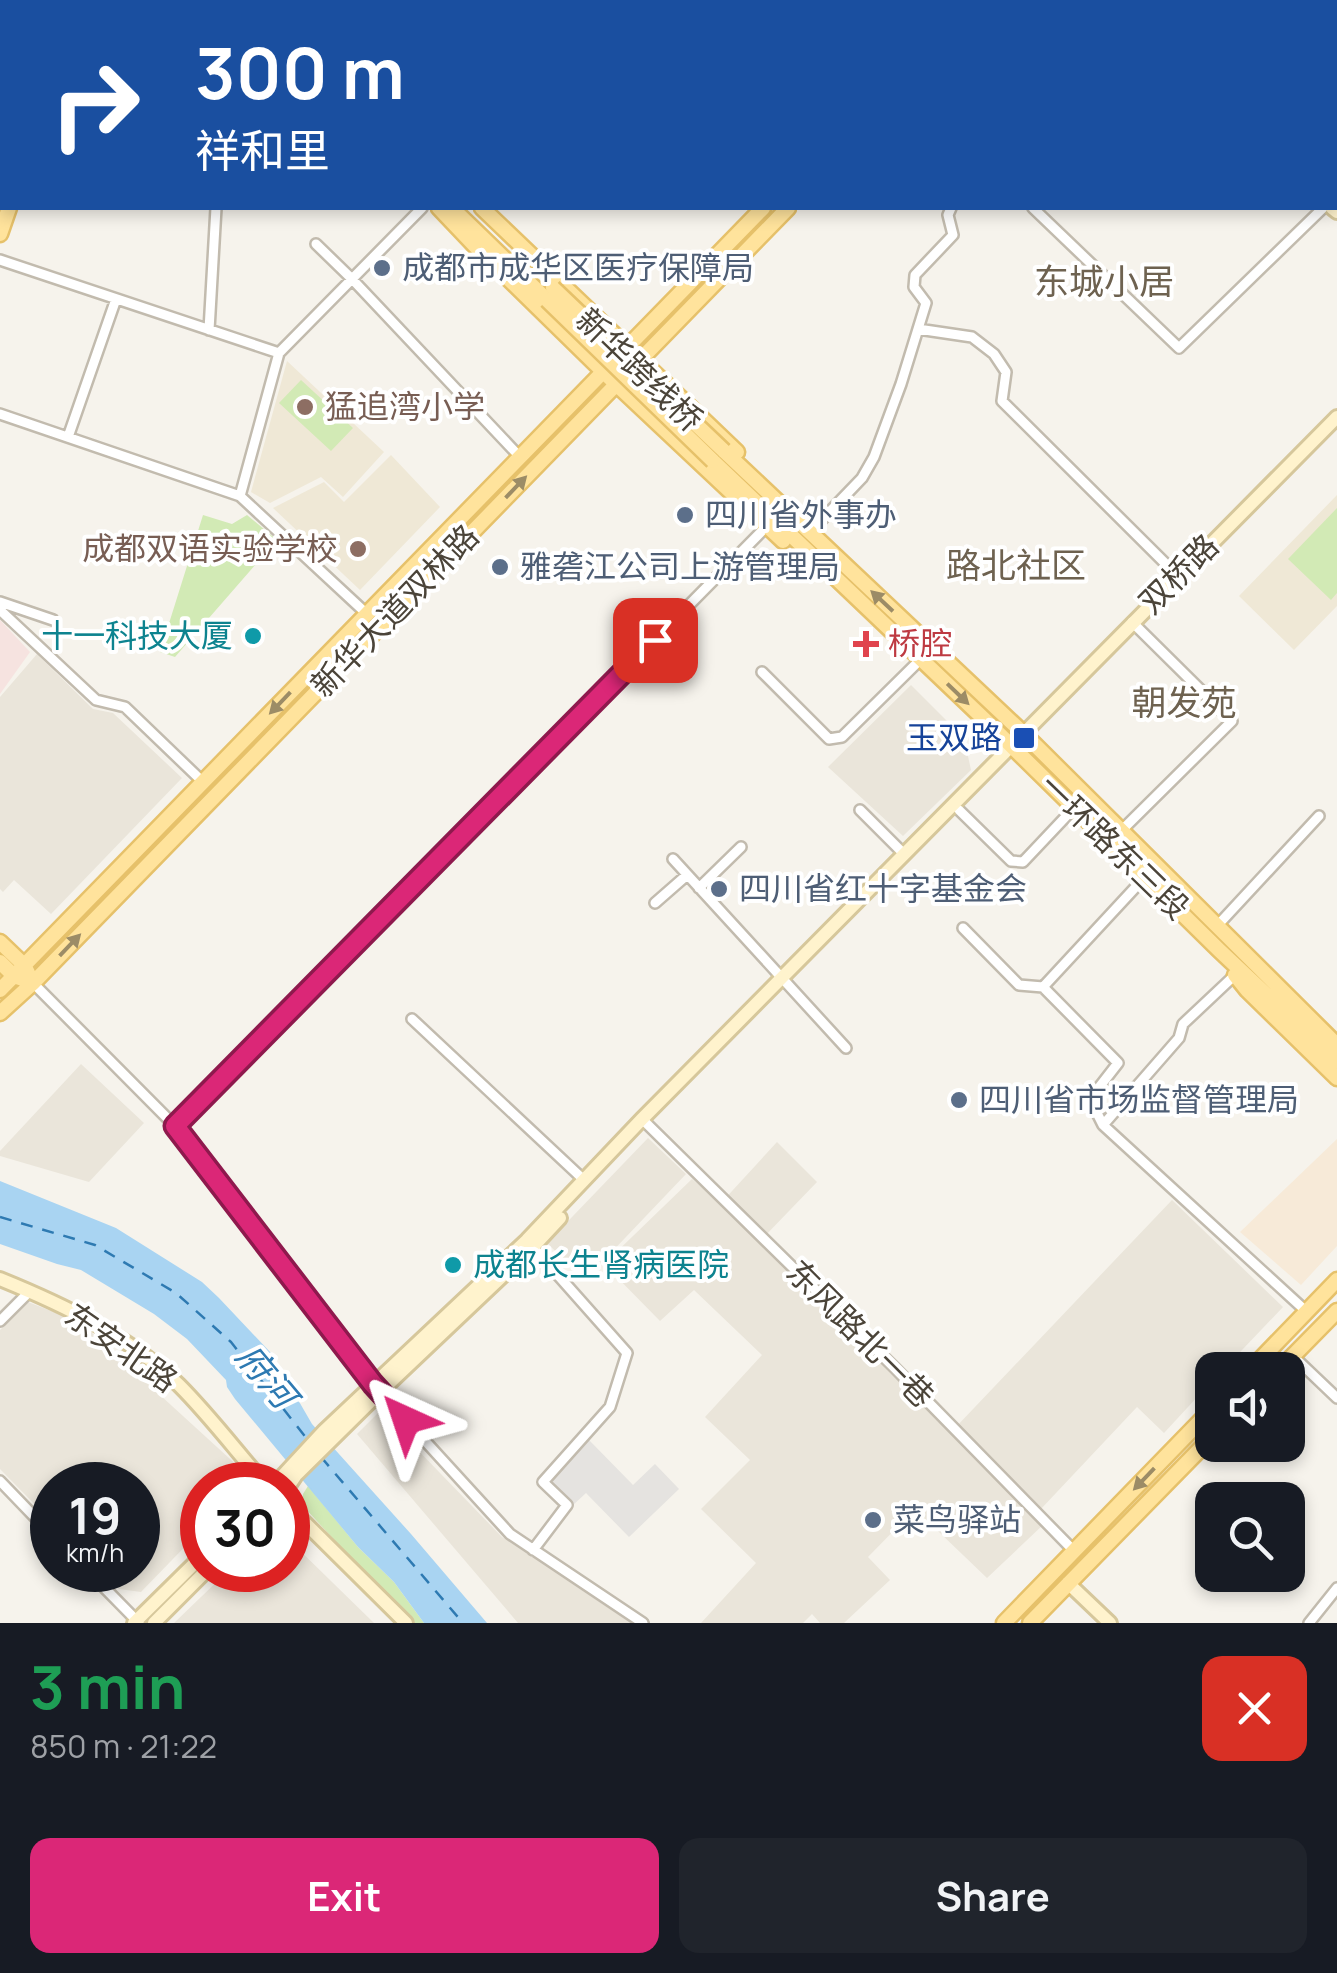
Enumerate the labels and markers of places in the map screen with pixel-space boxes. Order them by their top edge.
place label: 成都市成华区医疗保障局 [402,245,754,289]
marker: 成都市成华区医疗保障局 [371,257,393,279]
place label: 猛追湾小学 [325,384,485,428]
marker: 猛追湾小学 [294,396,316,418]
place label: 四川省外事办 [705,492,897,536]
marker: 四川省外事办 [674,504,696,526]
place label: 成都双语实验学校 [82,526,338,570]
marker: 成都双语实验学校 [347,538,369,560]
place label: 雅砻江公司上游管理局 [520,544,840,588]
marker: 雅砻江公司上游管理局 [489,556,511,578]
pin [613,598,698,683]
place label: 十一科技大厦 [41,613,233,657]
place label: 桥腔 [888,621,952,665]
marker: 十一科技大厦 [242,625,264,647]
marker: 桥腔 [853,631,879,657]
place label: 玉双路 [906,715,1002,759]
marker: 玉双路 [1011,725,1037,751]
place label: 四川省红十字基金会 [739,866,1027,910]
marker: 四川省红十字基金会 [708,878,730,900]
place label: 四川省市场监督管理局 [979,1077,1299,1121]
marker: 四川省市场监督管理局 [948,1089,970,1111]
place label: 成都长生肾病医院 [473,1242,729,1286]
marker: 成都长生肾病医院 [442,1254,464,1276]
place label: 菜鸟驿站 [893,1497,1021,1541]
marker: 菜鸟驿站 [862,1509,884,1531]

